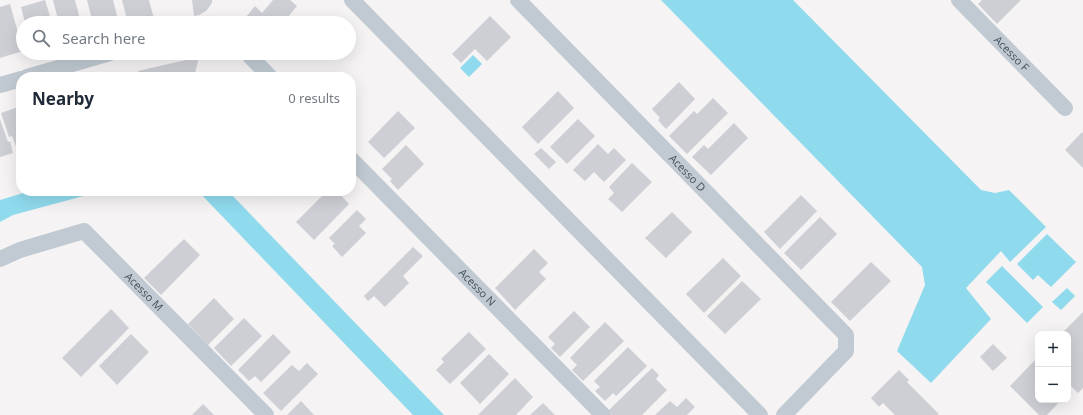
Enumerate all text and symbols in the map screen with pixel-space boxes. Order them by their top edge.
search box [16,16,356,60]
icon: search [30,27,52,49]
text: Search here [62,28,145,48]
street label: Acesso F [991,32,1033,74]
text: Nearby [32,87,94,110]
text: 0 results [288,89,340,107]
street label: Acesso D [666,151,709,194]
street label: Acesso N [456,265,499,309]
street label: Acesso M [122,269,167,314]
map controls [1035,331,1071,403]
button: + [1035,331,1071,367]
button: − [1035,367,1071,403]

